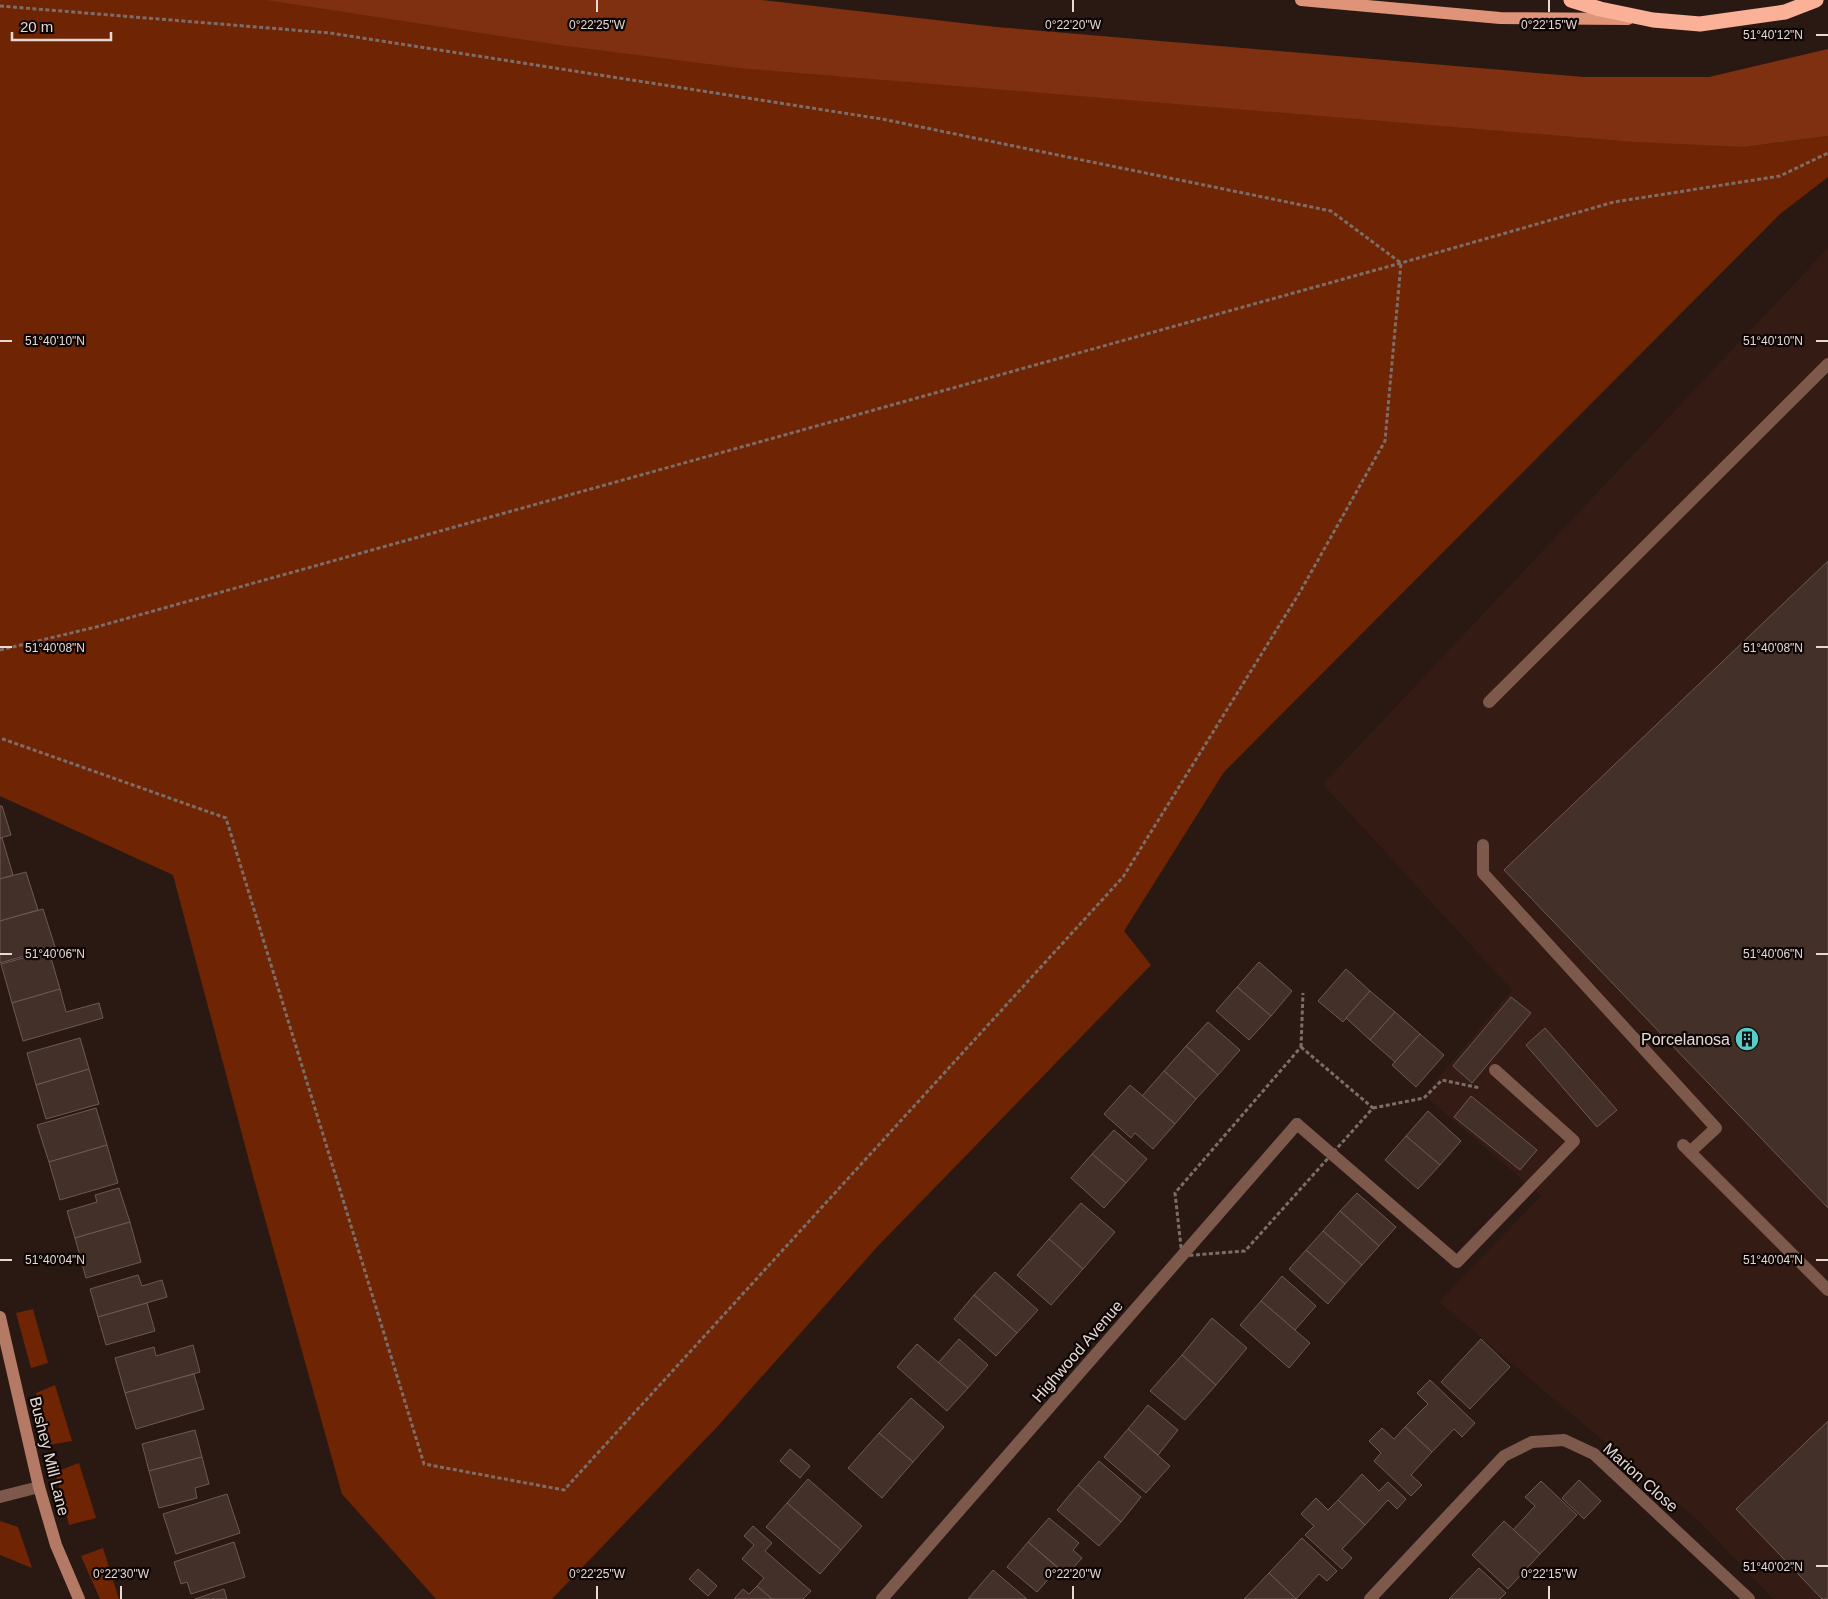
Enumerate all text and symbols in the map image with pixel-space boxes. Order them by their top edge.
scale bar [12,10,111,42]
text: 20 m [20,18,53,35]
text: 0°22'25"W [569,18,626,32]
text: 0°22'20"W [1045,18,1102,32]
text: 0°22'15"W [1521,18,1578,32]
text: 51°40'12"N [1743,28,1803,42]
text: 51°40'10"N [25,334,85,348]
text: 51°40'10"N [1743,334,1803,348]
text: 51°40'08"N [25,641,85,655]
text: 51°40'08"N [1743,641,1803,655]
text: 51°40'06"N [25,947,85,961]
text: 51°40'06"N [1743,947,1803,961]
building icon: Porcelanosa [1734,1026,1760,1052]
place label: Porcelanosa [1641,1031,1730,1048]
text: 51°40'04"N [25,1253,85,1267]
text: 51°40'04"N [1743,1253,1803,1267]
street label: Highwood Avenue [1029,1297,1126,1405]
street label: Bushey Mill Lane [27,1395,73,1517]
street label: Marion Close [1600,1440,1681,1515]
text: 51°40'02"N [1743,1560,1803,1574]
text: 0°22'30"W [93,1567,150,1581]
text: 0°22'25"W [569,1567,626,1581]
text: 0°22'20"W [1045,1567,1102,1581]
text: 0°22'15"W [1521,1567,1578,1581]

